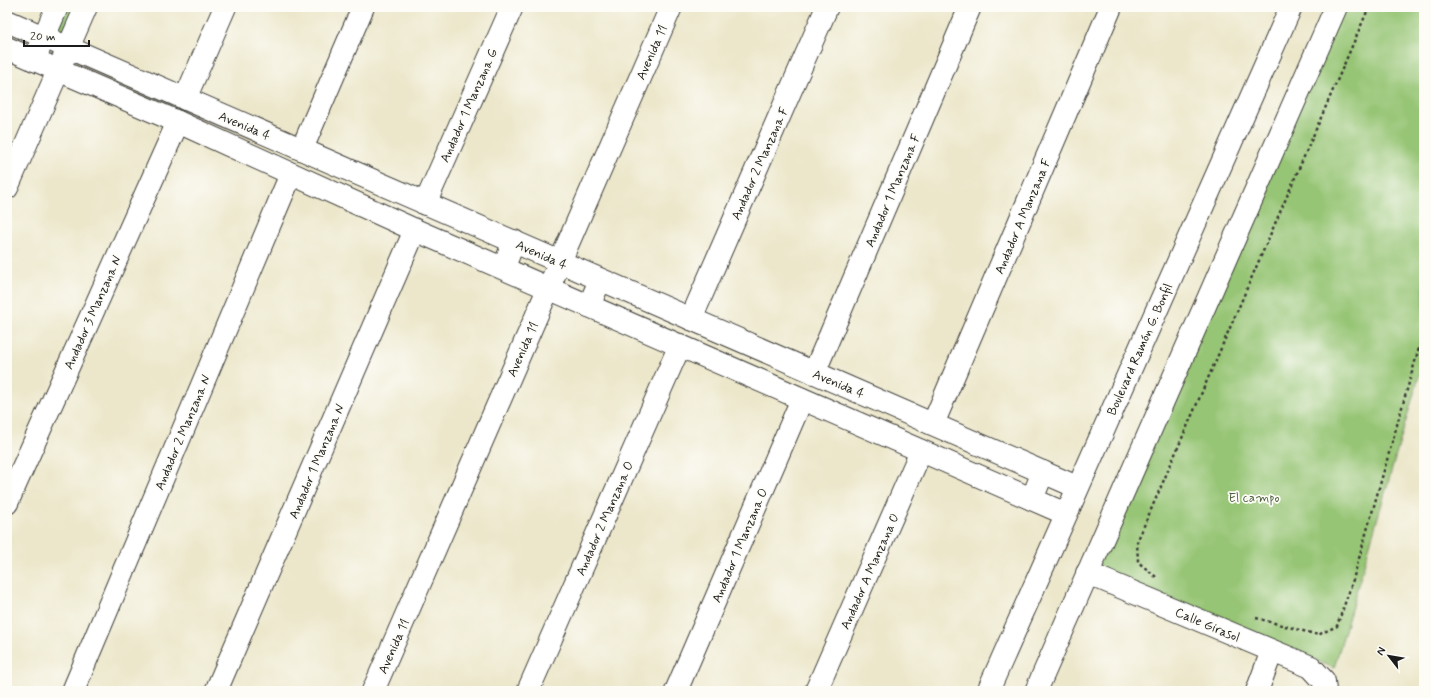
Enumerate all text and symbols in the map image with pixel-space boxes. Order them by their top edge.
scale bar [24,22,89,48]
street label: Avenida 11 [633,22,672,83]
text: 20 m [30,29,56,45]
street label: Andador 1 Manzana G [437,46,502,165]
street label: Andador 2 Manzana F [728,104,793,223]
street label: Avenida 4 [216,108,273,145]
street label: Andador 1 Manzana F [862,131,925,250]
street label: Andador A Manzana F [991,156,1055,277]
street label: Avenida 4 [513,236,570,274]
street label: Andador 3 Manzana N [61,253,126,372]
street label: Boulevard Ramón G. Bonfil [1104,281,1177,418]
street label: Avenida 11 [504,319,543,380]
street label: Avenida 4 [810,366,867,403]
street label: Andador 2 Manzana N [151,372,215,493]
street label: Andador 1 Manzana N [285,402,349,522]
street label: Andador 2 Manzana O [572,459,638,579]
street label: Andador 1 Manzana O [709,486,772,606]
park label: El campo [1228,490,1280,507]
street label: Andador A Manzana O [837,511,904,632]
street label: Calle Girasol [1172,604,1243,647]
street label: Avenida 11 [375,616,414,677]
north arrow [1369,636,1409,676]
text: N [1373,645,1389,658]

